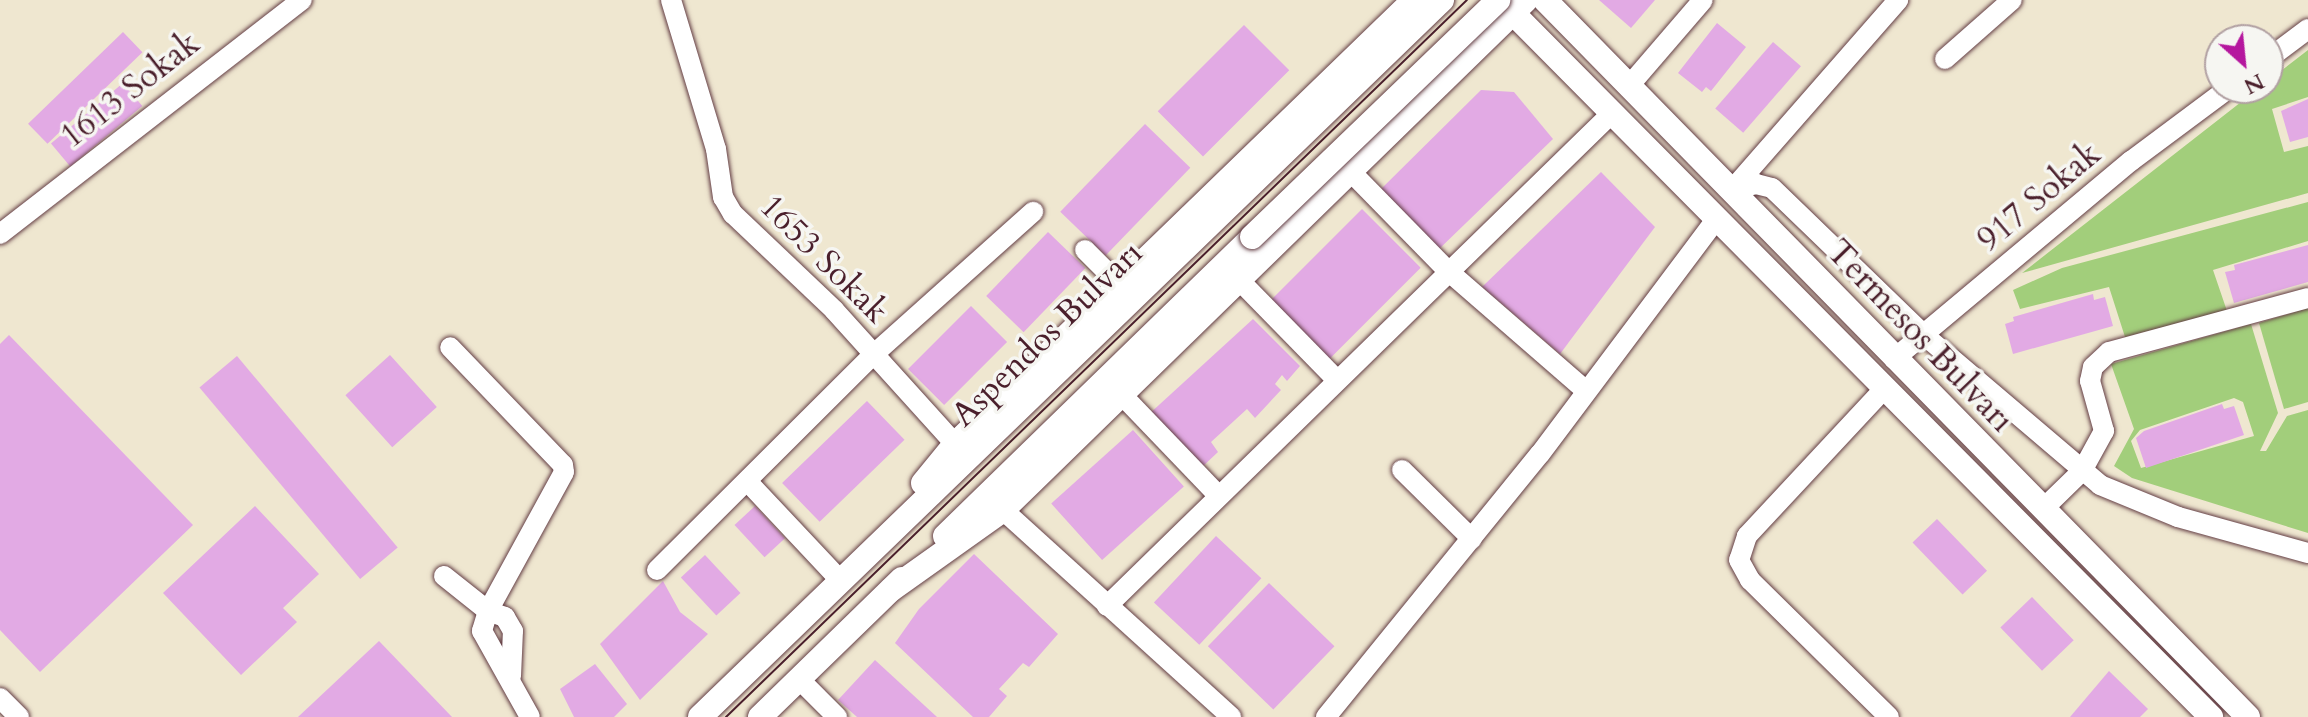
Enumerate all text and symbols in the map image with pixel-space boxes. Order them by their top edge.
street label: 1613 Sokak [52,23,208,157]
north arrow [2204,24,2284,104]
text: N [2239,66,2269,101]
street label: 917 Sokak [1969,134,2109,260]
street label: 1653 Sokak [751,186,897,332]
street label: Termesos Bulvarı [1818,231,2022,441]
street label: Aspendos Bulvarı [943,233,1151,435]

